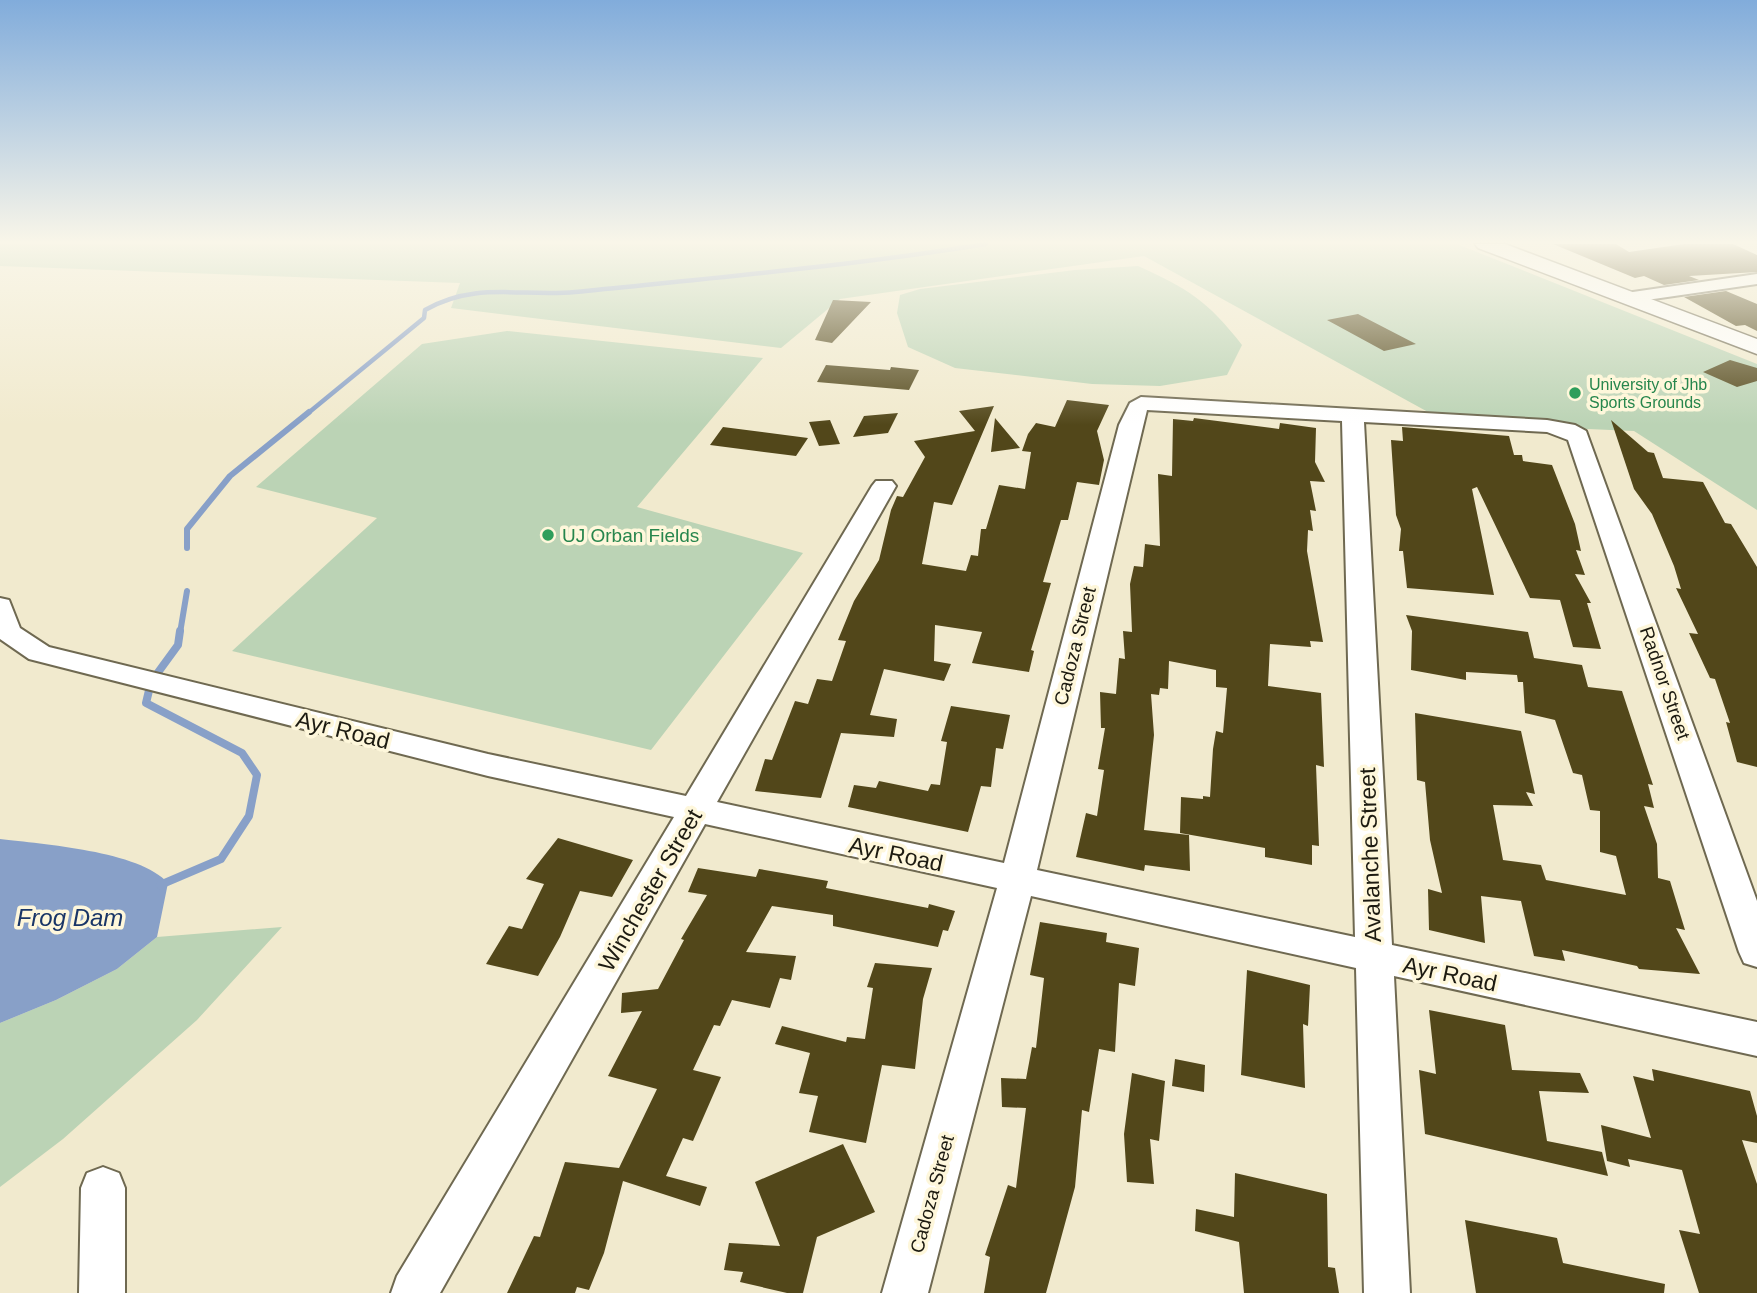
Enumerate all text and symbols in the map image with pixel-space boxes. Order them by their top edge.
place label: University of Jhb Sports Grounds [1589,376,1707,411]
marker: University of Jhb Sports Grounds [1567,385,1583,401]
place label: UJ Orban Fields [562,525,699,546]
marker: UJ Orban Fields [540,527,556,543]
street label: Cadoza Street [1050,584,1100,707]
street label: Radnor Street [1636,624,1694,743]
street label: Ayr Road [294,706,392,754]
street label: Avalanche Street [1354,767,1386,943]
street label: Winchester Street [593,804,707,976]
street label: Ayr Road [847,831,945,877]
water label: Frog Dam [17,904,123,931]
street label: Ayr Road [1401,951,1499,997]
street label: Cadoza Street [906,1132,958,1255]

